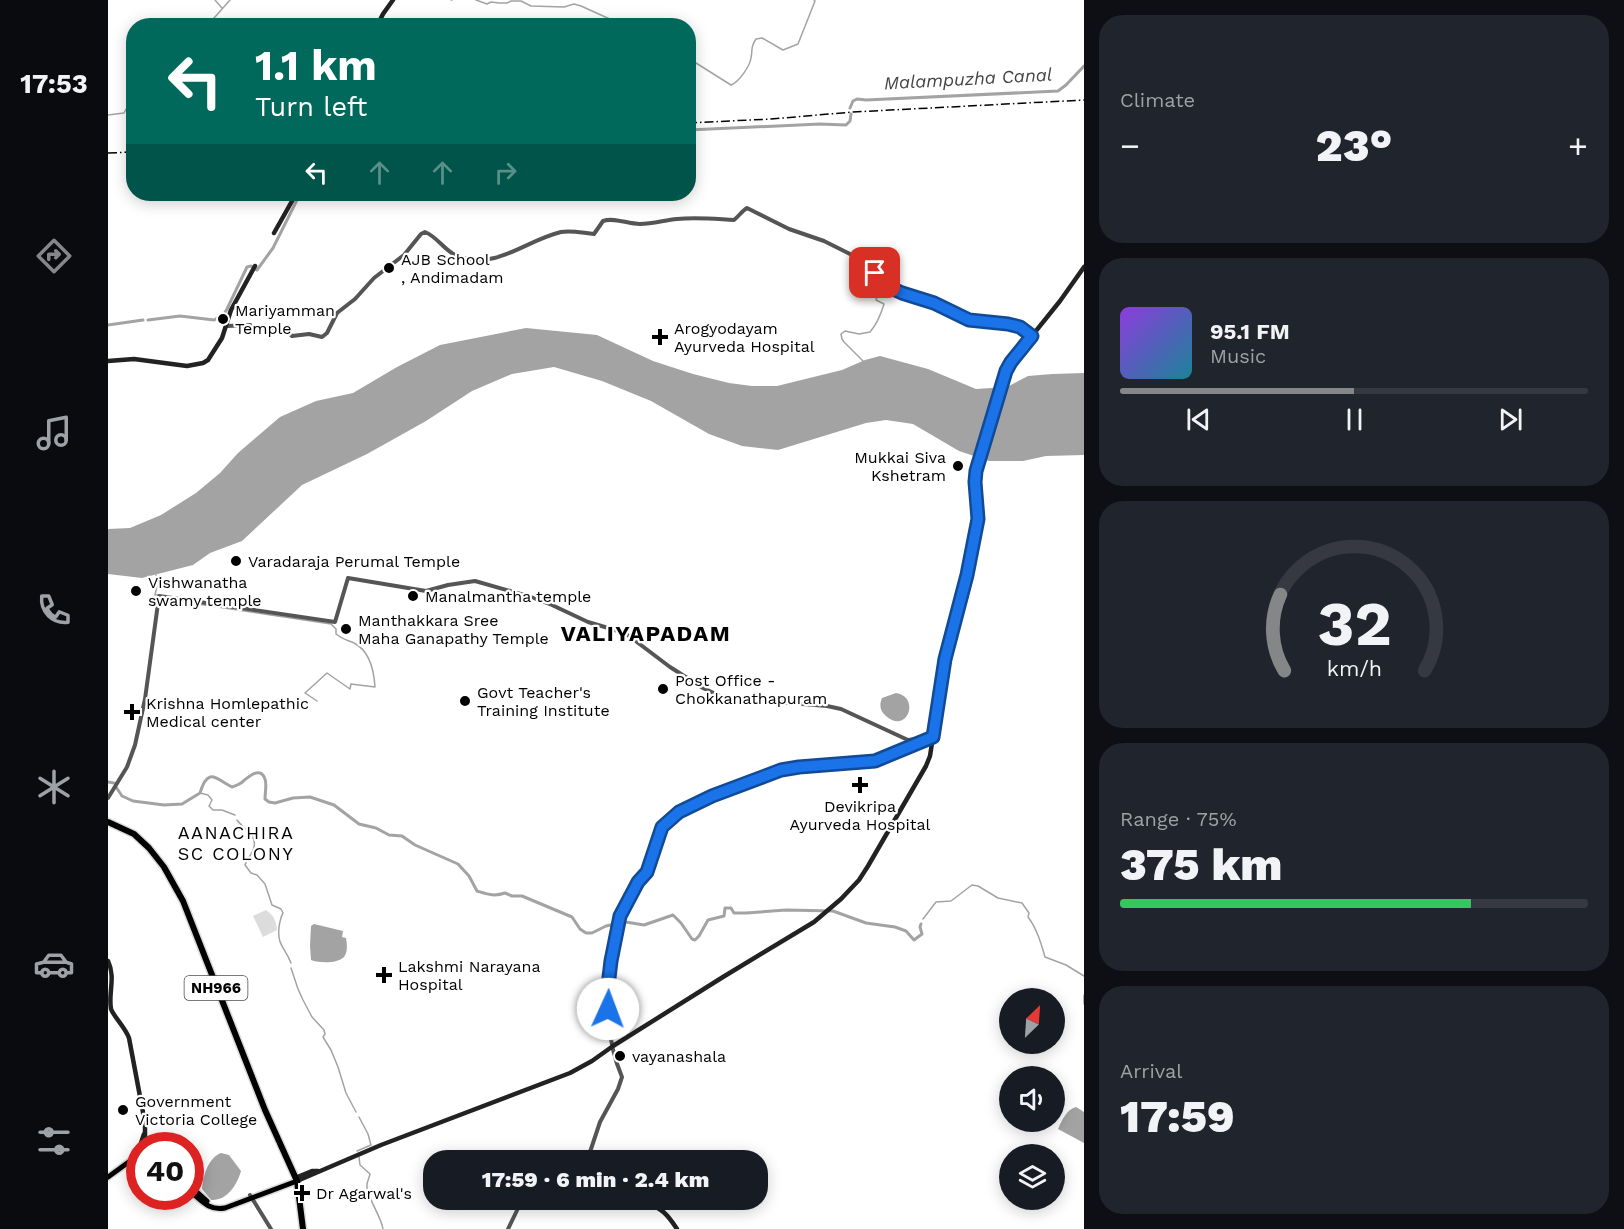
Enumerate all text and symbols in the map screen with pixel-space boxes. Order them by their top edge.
text: 1.1 km [255,41,377,90]
icon: left [156,42,234,120]
water label: Malampuzha Canal [883,64,1053,93]
text: 17:53 [20,68,88,100]
text: Climate [1120,88,1195,112]
text: Turn left [255,91,367,123]
text: 23° [1316,119,1392,172]
text: − [1120,126,1140,165]
text: + [1568,126,1588,165]
icon: left [300,156,333,189]
icon: ahead [363,156,396,189]
icon: ahead [426,156,459,189]
icon: right [489,156,522,189]
icon: directions [33,235,75,277]
pin [849,247,900,298]
place label: AJB School , Andimadam [401,250,503,287]
icon: arrive [858,256,891,289]
marker: AJB School , Andimadam [382,261,396,275]
place label: Mariyamman Temple [235,301,335,338]
marker: Mariyamman Temple [216,312,230,326]
place label: Arogyodayam Ayurveda Hospital [674,319,815,356]
text: 95.1 FM [1210,319,1290,344]
marker: Arogyodayam Ayurveda Hospital [651,328,669,346]
text: Music [1210,344,1266,368]
icon: previous [1182,403,1215,436]
icon: pause [1338,403,1371,436]
icon: next [1494,403,1527,436]
icon: music [33,412,75,454]
place label: Mukkai Siva Kshetram [854,448,946,485]
marker: Mukkai Siva Kshetram [951,459,965,473]
place label: Varadaraja Perumal Temple [248,552,460,571]
marker: Varadaraja Perumal Temple [229,554,243,568]
place label: Vishwanatha swamy temple [148,573,262,610]
marker: Vishwanatha swamy temple [129,584,143,598]
place label: Manalmantha temple [425,587,591,606]
text: 32 [1317,588,1391,661]
icon: phone [33,589,75,631]
marker: Manalmantha temple [406,589,420,603]
place label: Manthakkara Sree Maha Ganapathy Temple [358,611,549,648]
district label: VALIYAPADAM [561,621,731,646]
marker: Manthakkara Sree Maha Ganapathy Temple [339,622,353,636]
text: km/h [1326,657,1382,682]
place label: Post Office - Chokkanathapuram [675,671,827,708]
marker: Post Office - Chokkanathapuram [656,682,670,696]
place label: Govt Teacher's Training Institute [477,683,610,720]
place label: Krishna Homlepathic Medical center [146,694,309,731]
marker: Govt Teacher's Training Institute [458,694,472,708]
marker: Krishna Homlepathic Medical center [123,703,141,721]
icon: climate [33,766,75,808]
marker: Devikripa Ayurveda Hospital [851,776,869,794]
place label: Devikripa Ayurveda Hospital [790,797,930,834]
text: Range · 75% [1120,807,1237,831]
district label: AANACHIRA SC COLONY [178,822,294,864]
text: 375 km [1120,838,1282,891]
icon: car [33,943,75,985]
place label: Lakshmi Narayana Hospital [398,957,540,994]
marker: Lakshmi Narayana Hospital [375,966,393,984]
road number: NH966 [184,976,248,1000]
position arrow [576,977,640,1041]
north arrow [999,988,1065,1054]
map controls [999,988,1065,1210]
place label: vayanashala [632,1047,726,1066]
marker: vayanashala [613,1049,627,1063]
text: Arrival [1120,1059,1182,1083]
button: sound [999,1066,1065,1132]
text: 17:59 [1120,1090,1235,1143]
place label: Government Victoria College [135,1092,257,1129]
marker: Government Victoria College [116,1103,130,1117]
icon: filters [33,1120,75,1162]
speed limit sign: 40 [126,1132,204,1210]
button: layers [999,1144,1065,1210]
text: 17:59 · 6 min · 2.4 km [482,1167,709,1192]
marker: Dr Agarwal's [293,1184,311,1202]
place label: Dr Agarwal's [316,1184,412,1203]

